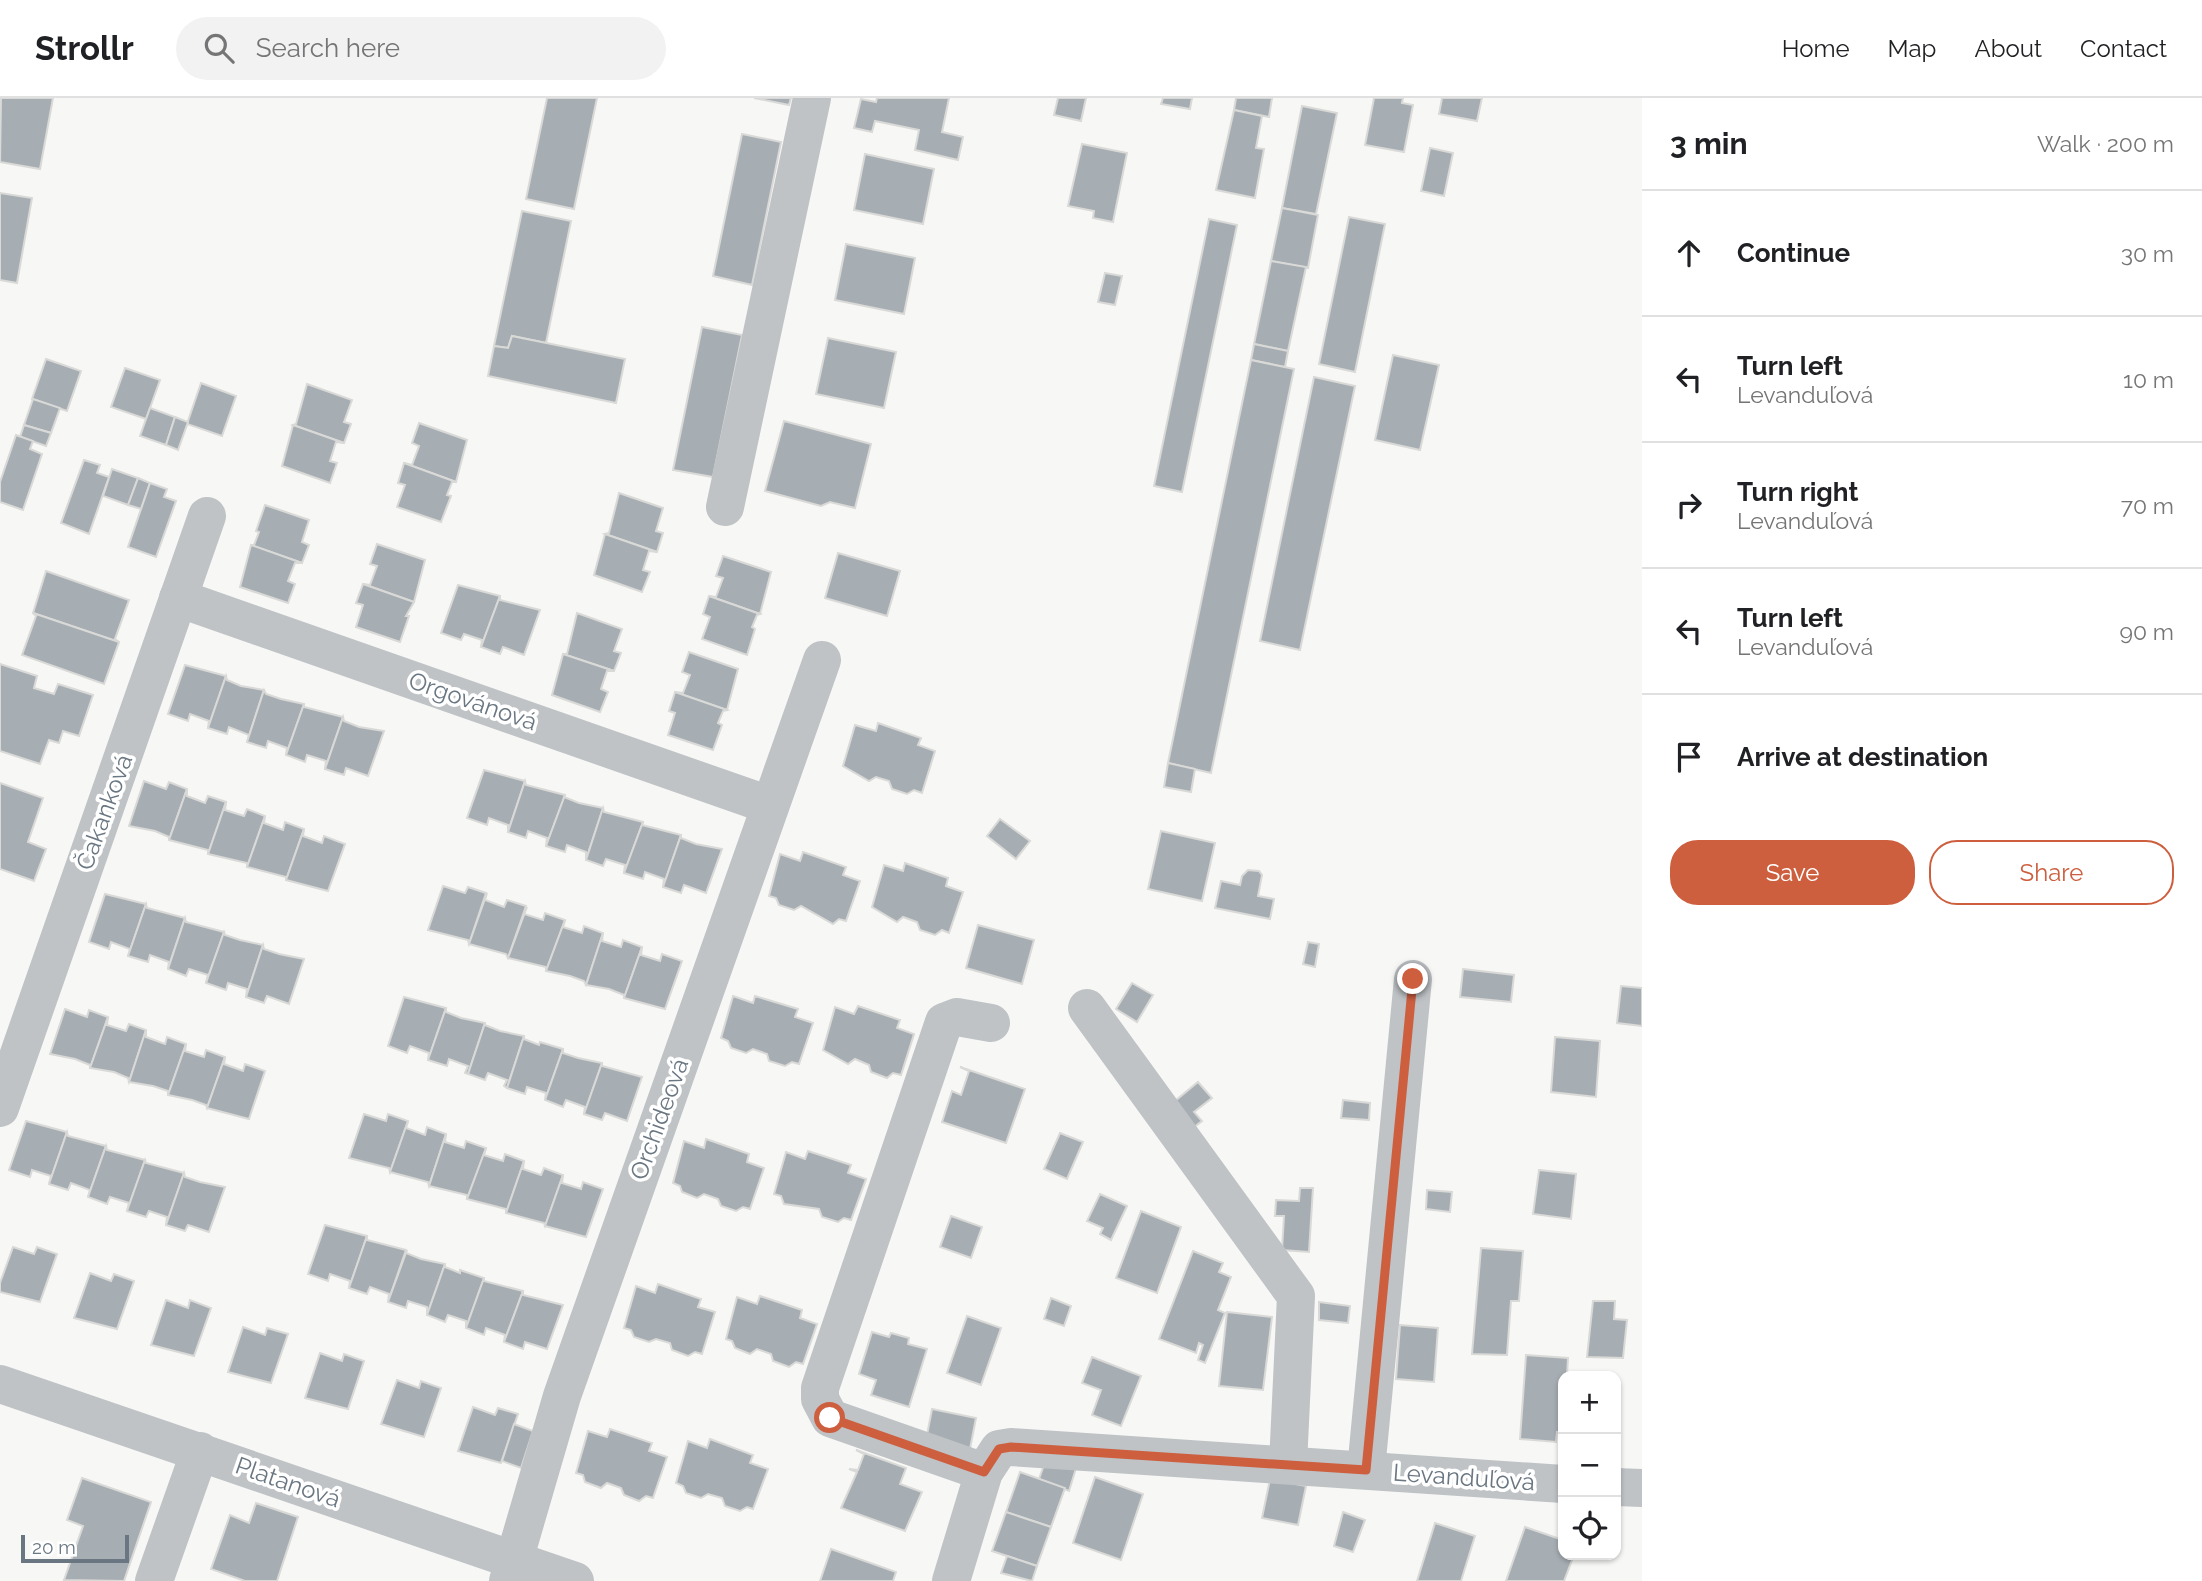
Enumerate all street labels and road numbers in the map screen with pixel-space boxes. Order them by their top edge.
street label: Orgovánová [405,666,541,736]
street label: Čakanková [70,750,138,874]
street label: Orchideová [624,1054,694,1184]
street label: Platanová [232,1451,344,1513]
street label: Levanduľová [1392,1458,1536,1496]

